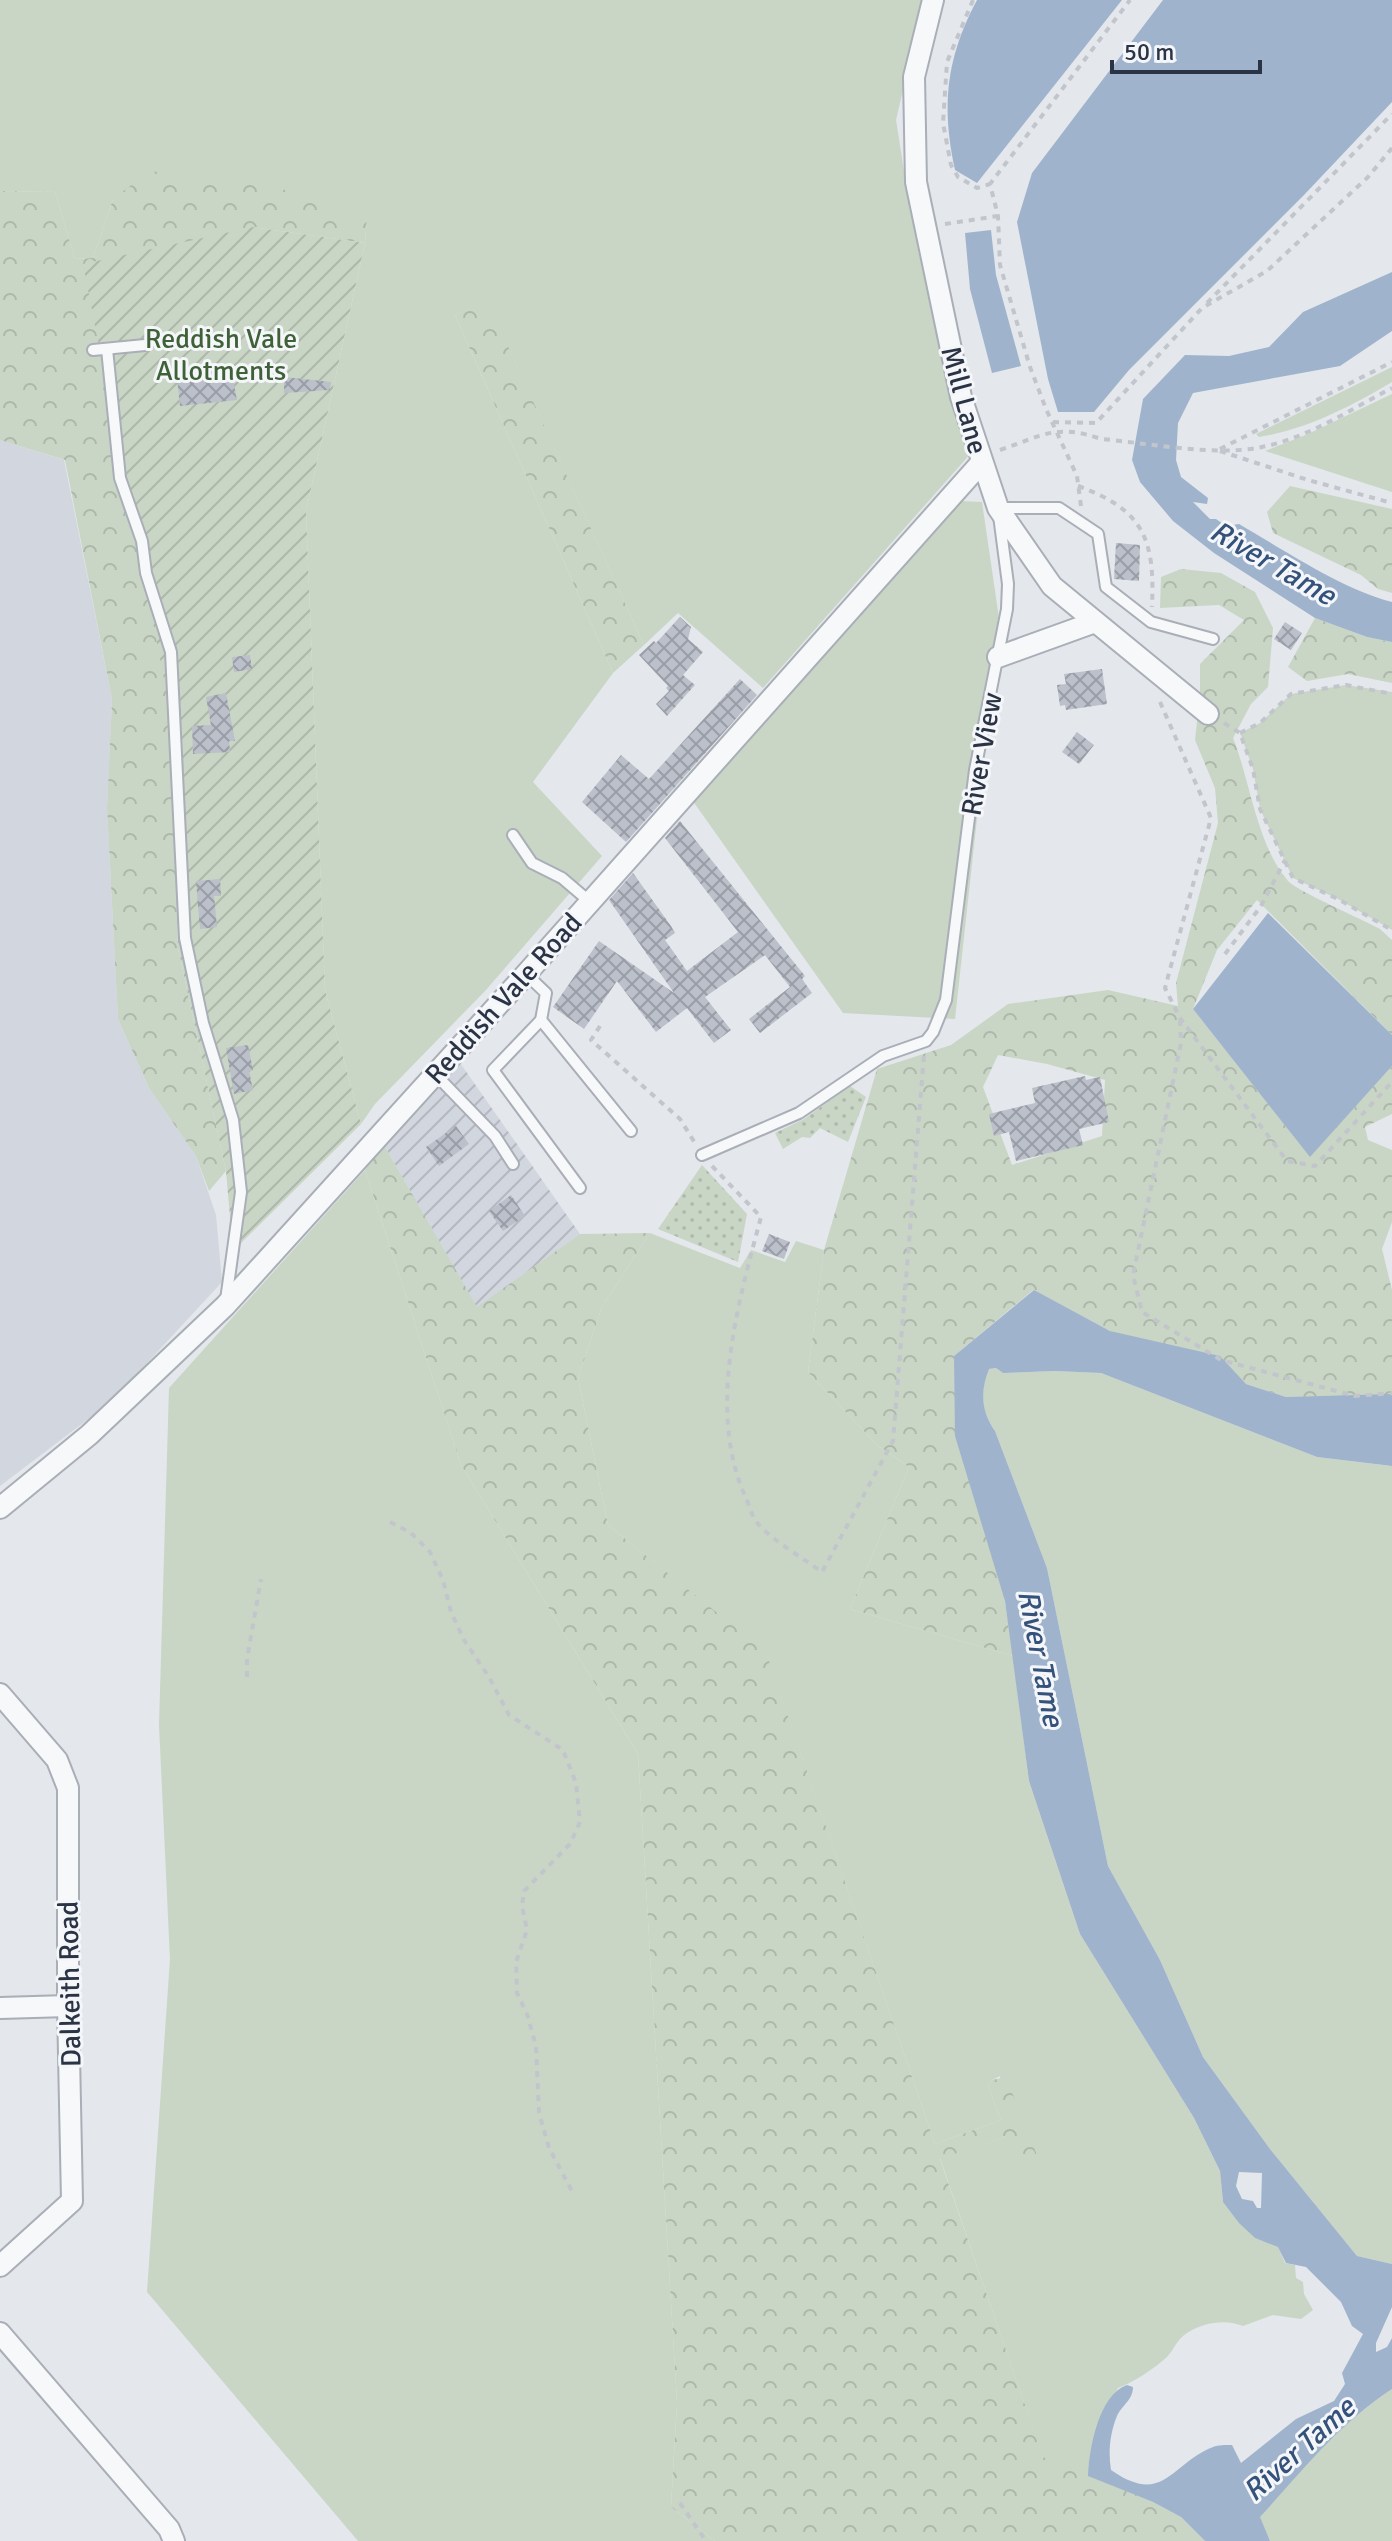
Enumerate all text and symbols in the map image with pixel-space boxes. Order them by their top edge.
scale bar [1112,24,1260,74]
text: 50 m [1124,37,1174,67]
park label: Reddish Vale Allotments [145,322,297,388]
street label: Mill Lane [933,343,995,458]
water label: River Tame [1204,513,1344,615]
street label: River View [954,690,1010,818]
street label: Reddish Vale Road [418,906,589,1091]
water label: River Tame [1009,1587,1072,1732]
street label: Dalkeith Road [52,1901,88,2067]
water label: River Tame [1236,2388,1365,2509]

